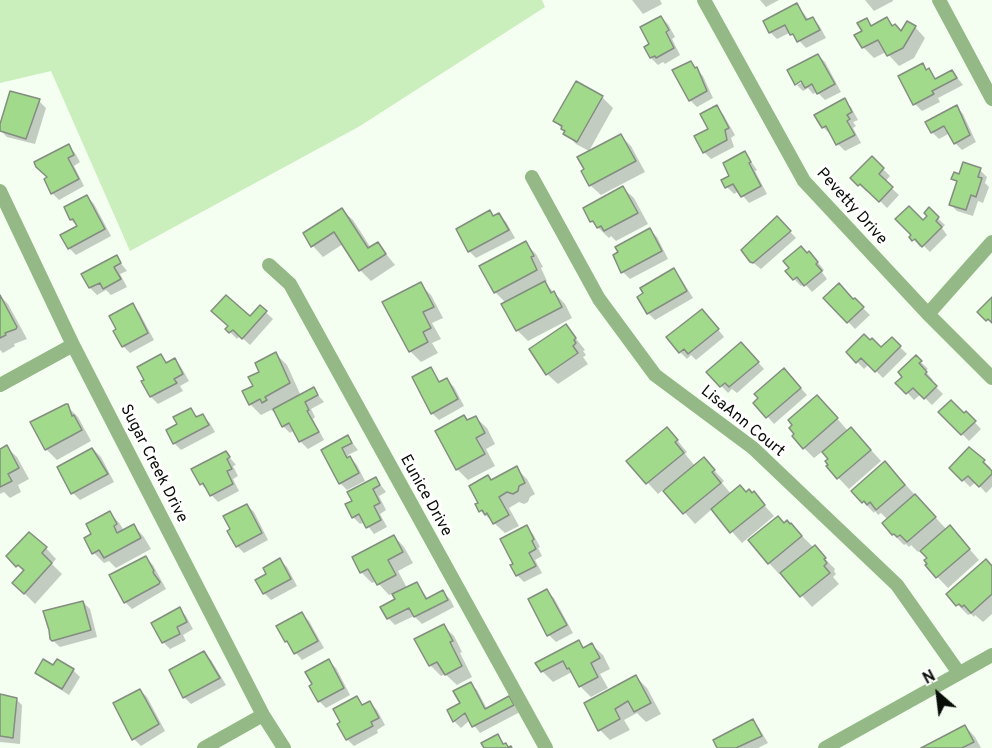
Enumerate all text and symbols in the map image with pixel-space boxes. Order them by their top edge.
street label: Pevetty Drive [812,165,890,249]
street label: LisaAnn Court [696,382,788,462]
street label: Sugar Creek Drive [115,402,191,526]
street label: Eunice Drive [395,452,455,540]
north arrow [908,664,968,724]
text: N [920,667,939,690]

